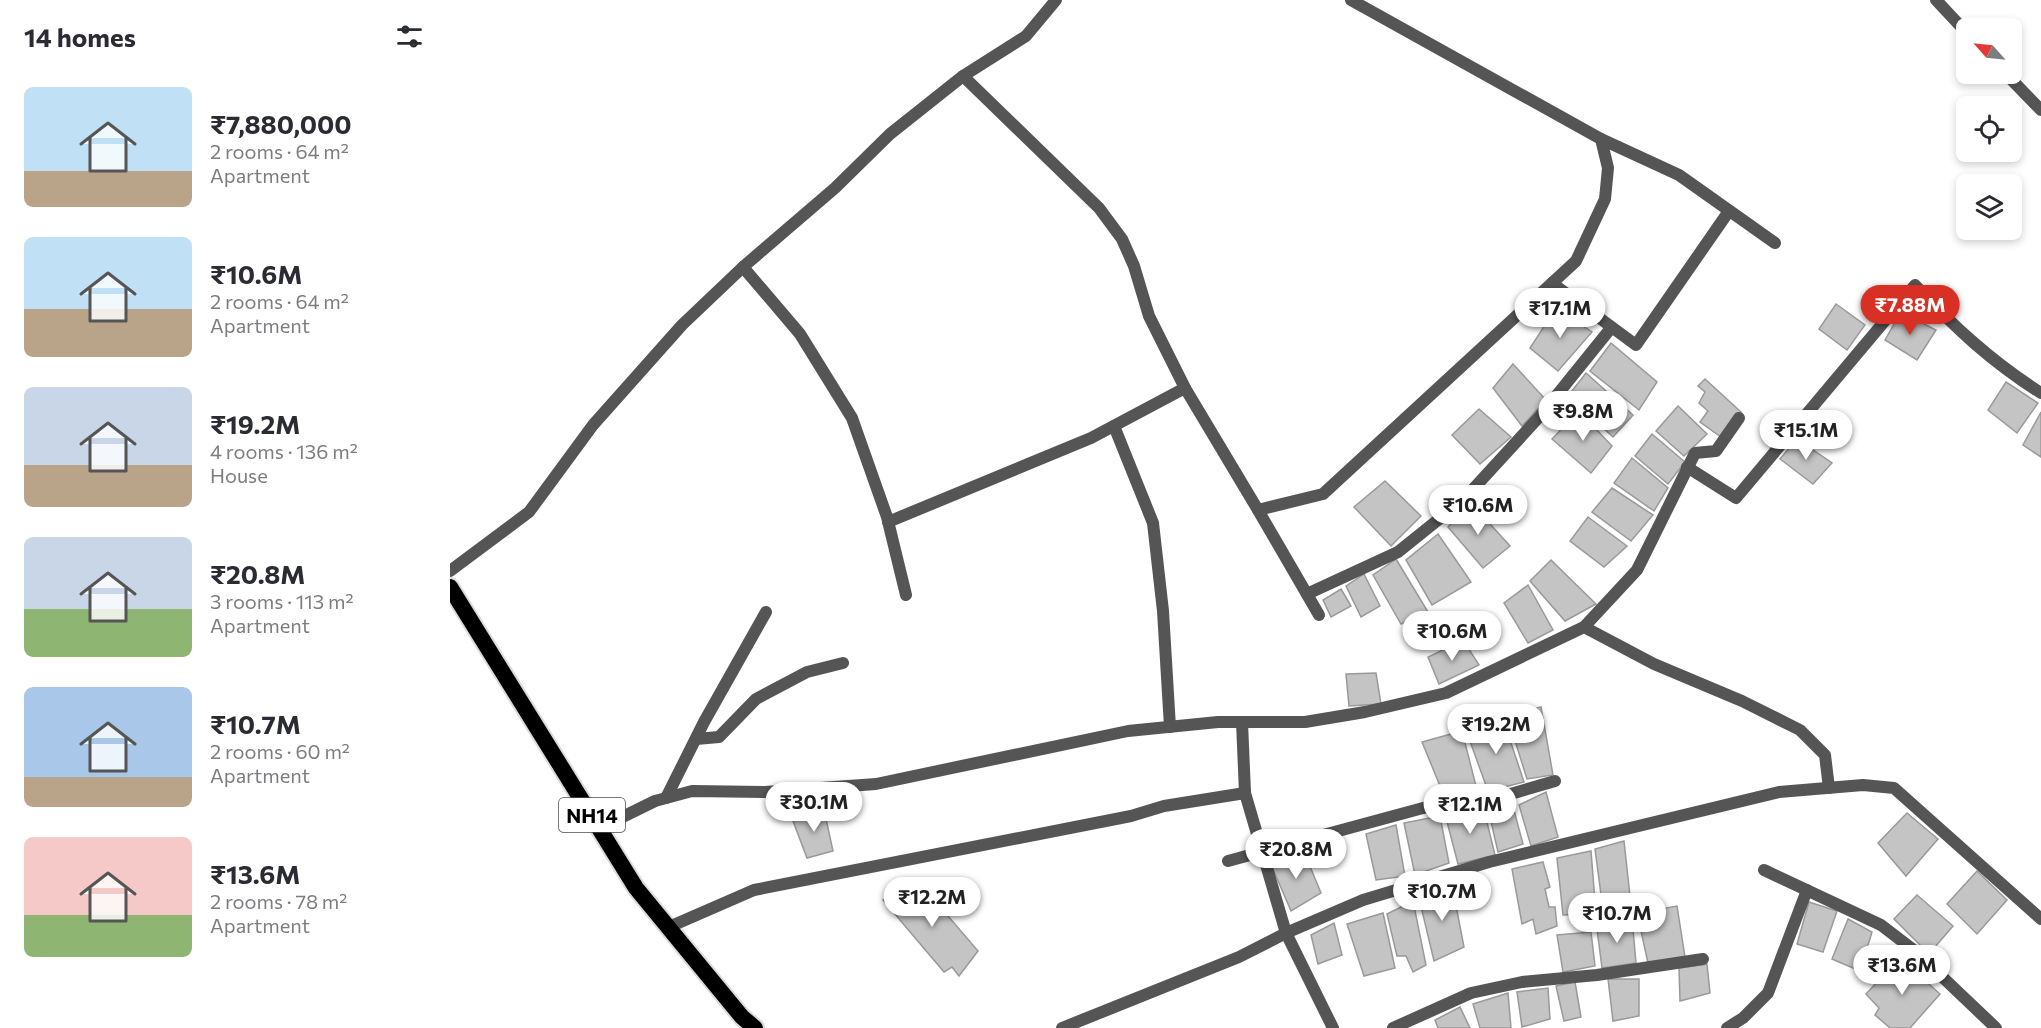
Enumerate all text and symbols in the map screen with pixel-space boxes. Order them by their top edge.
north arrow [1956,18,2022,84]
map controls [1956,18,2022,240]
icon: filters [393,20,426,53]
text: 14 homes [24,21,136,52]
button: locate [1956,96,2022,162]
text: ₹7,880,000 [210,108,352,139]
icon: home [72,111,144,183]
text: 2 rooms · 64 m² [210,139,349,163]
text: Apartment [210,163,310,187]
button: layers [1956,174,2022,240]
text: ₹10.6M [210,258,302,289]
icon: home [72,261,144,333]
pin: ₹7.88M [1861,285,1959,336]
pin: ₹17.1M [1511,288,1609,339]
text: 2 rooms · 64 m² [210,289,349,313]
text: ₹7.88M [1875,292,1945,316]
text: ₹17.1M [1529,295,1591,319]
text: Apartment [210,313,310,337]
pin: ₹9.8M [1541,391,1625,442]
text: ₹9.8M [1552,398,1614,422]
text: ₹19.2M [210,408,300,439]
pin: ₹15.1M [1757,410,1855,461]
icon: home [72,411,144,483]
text: ₹15.1M [1774,417,1838,441]
text: 4 rooms · 136 m² [210,439,358,463]
text: House [210,463,268,487]
pin: ₹10.6M [1429,485,1527,536]
text: ₹10.6M [1442,492,1514,516]
text: ₹20.8M [210,558,305,589]
icon: home [72,561,144,633]
text: 3 rooms · 113 m² [210,589,354,613]
pin: ₹10.6M [1403,611,1501,662]
text: Apartment [210,613,310,637]
text: ₹10.6M [1416,618,1488,642]
pin: ₹19.2M [1447,704,1545,755]
text: ₹10.7M [210,708,301,739]
icon: home [72,711,144,783]
text: ₹19.2M [1461,711,1531,735]
text: 2 rooms · 60 m² [210,739,350,763]
text: Apartment [210,763,310,787]
pin: ₹30.1M [765,782,863,833]
pin: ₹12.1M [1421,784,1519,835]
text: ₹30.1M [779,789,849,813]
text: ₹12.1M [1438,791,1502,815]
road number: NH14 [559,798,625,832]
pin: ₹20.8M [1247,829,1345,880]
text: ₹20.8M [1259,836,1333,860]
text: ₹13.6M [210,858,300,889]
icon: home [72,861,144,933]
pin: ₹10.7M [1393,871,1491,922]
pin: ₹12.2M [883,877,981,928]
text: ₹10.7M [1407,878,1477,902]
text: ₹12.2M [898,884,966,908]
text: 2 rooms · 78 m² [210,889,347,913]
pin: ₹10.7M [1568,893,1666,944]
text: ₹10.7M [1582,900,1652,924]
text: Apartment [210,913,310,937]
pin: ₹13.6M [1853,945,1951,996]
text: ₹13.6M [1867,952,1937,976]

